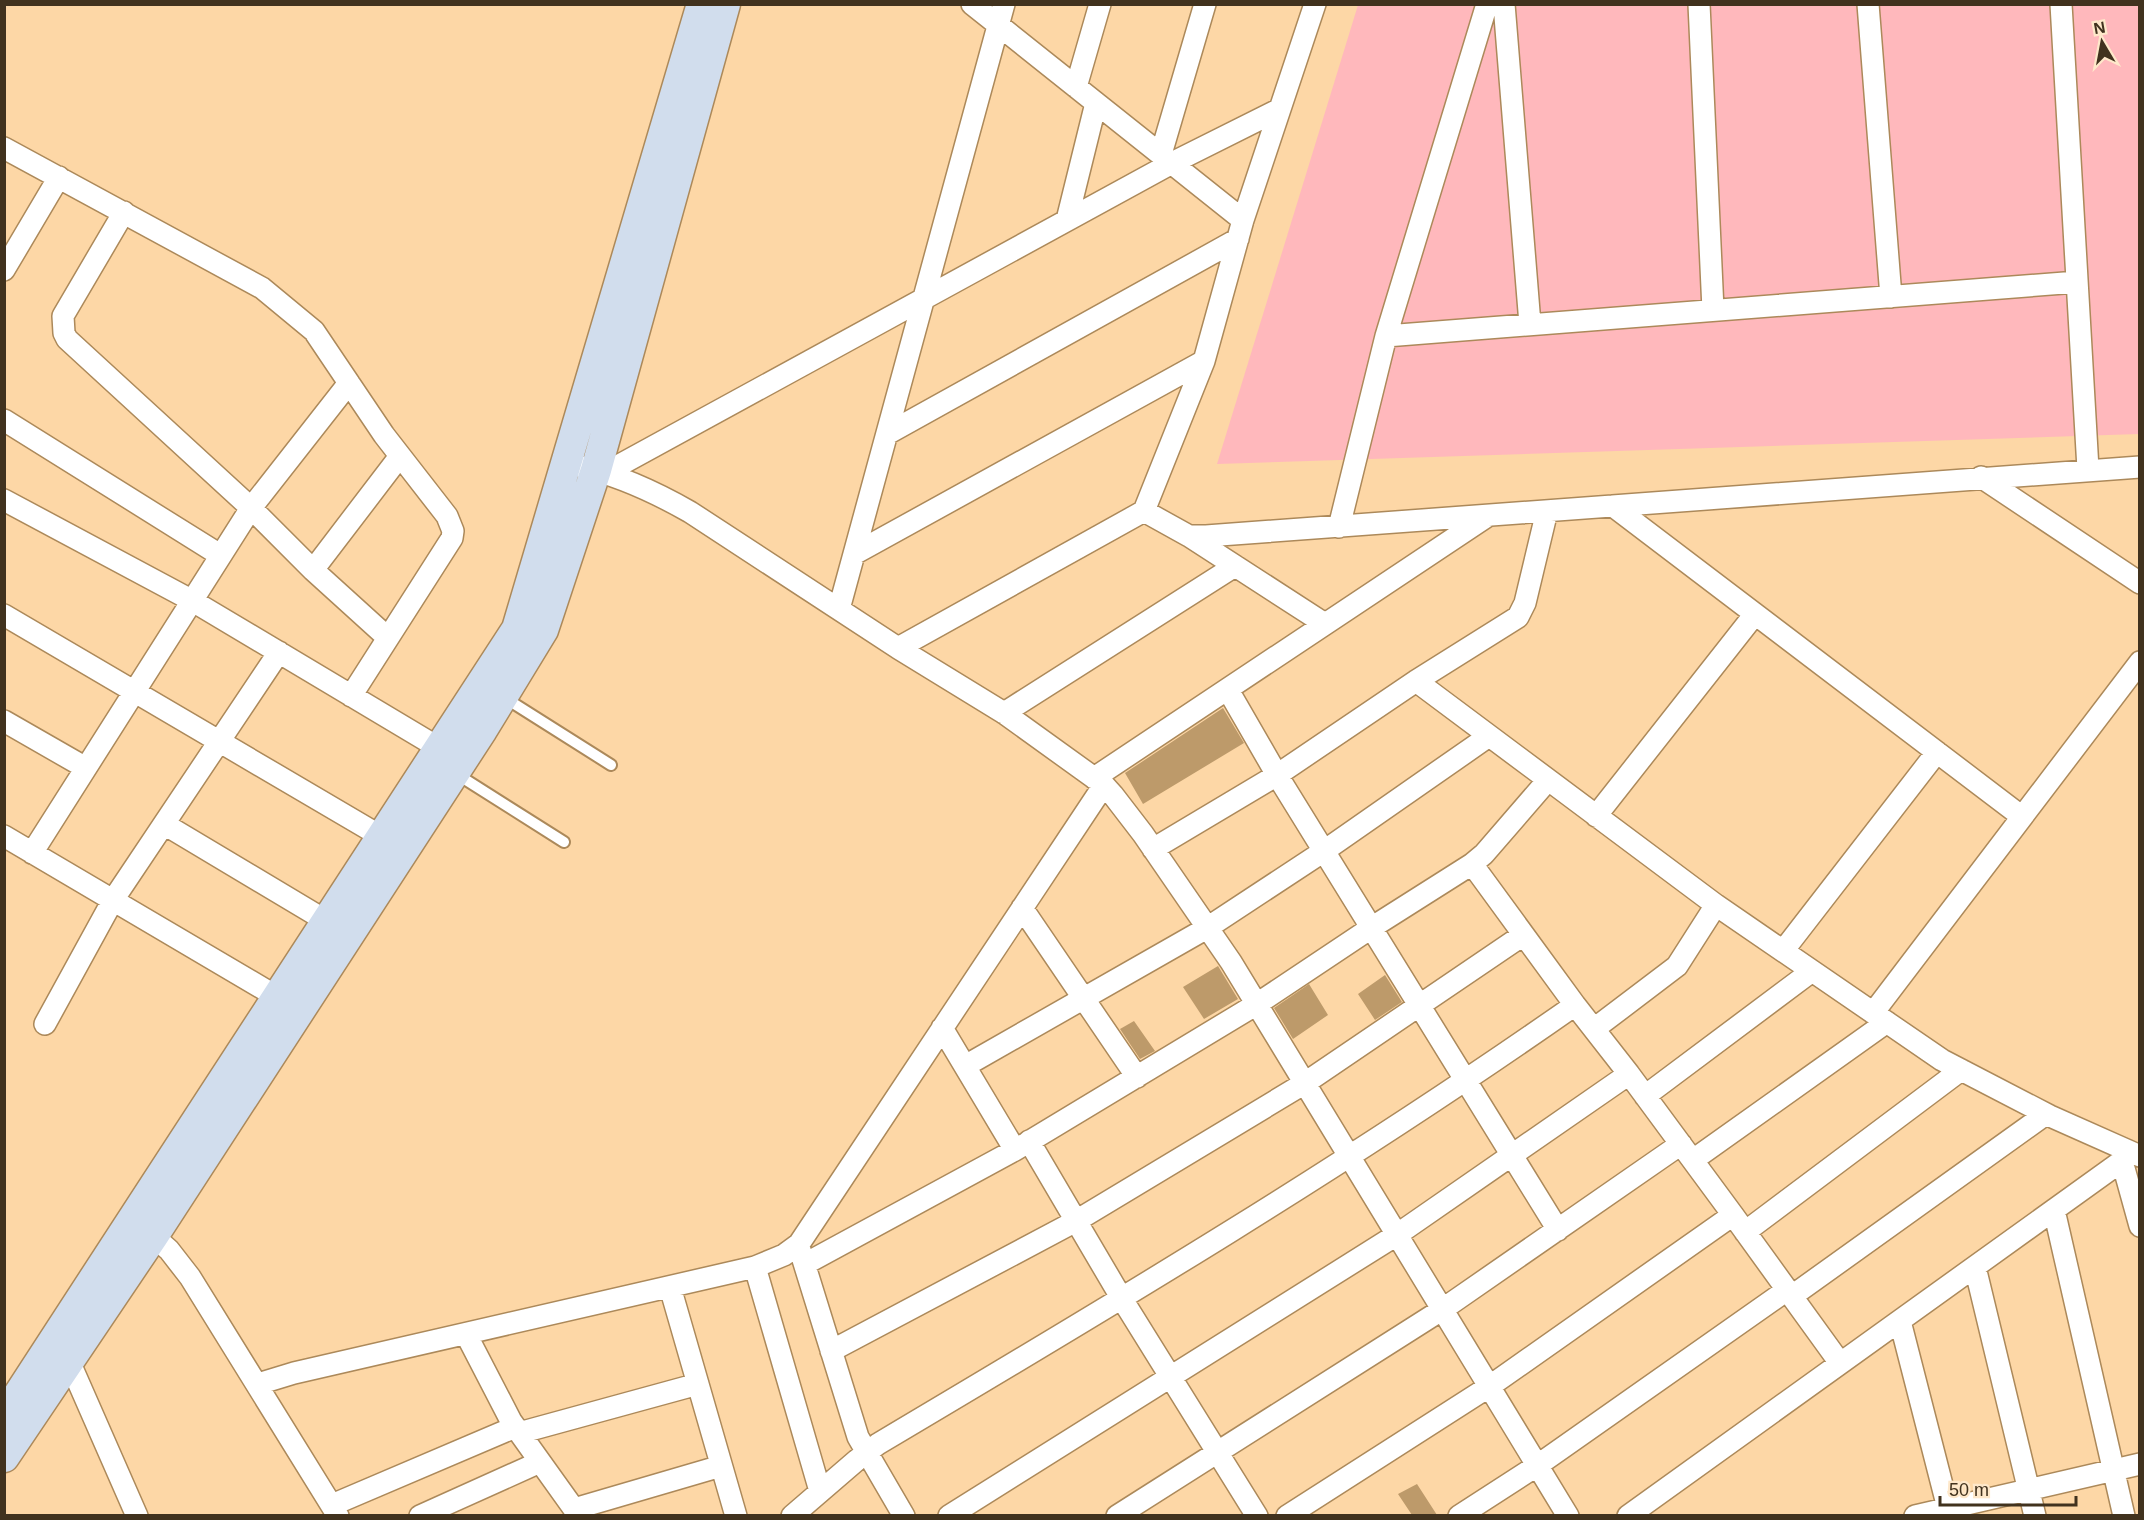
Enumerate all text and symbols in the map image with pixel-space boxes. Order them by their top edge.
north arrow [2072,12,2132,72]
text: N [2092,18,2107,37]
scale bar [1940,1469,2076,1507]
text: 50 m [1949,1480,1989,1500]

